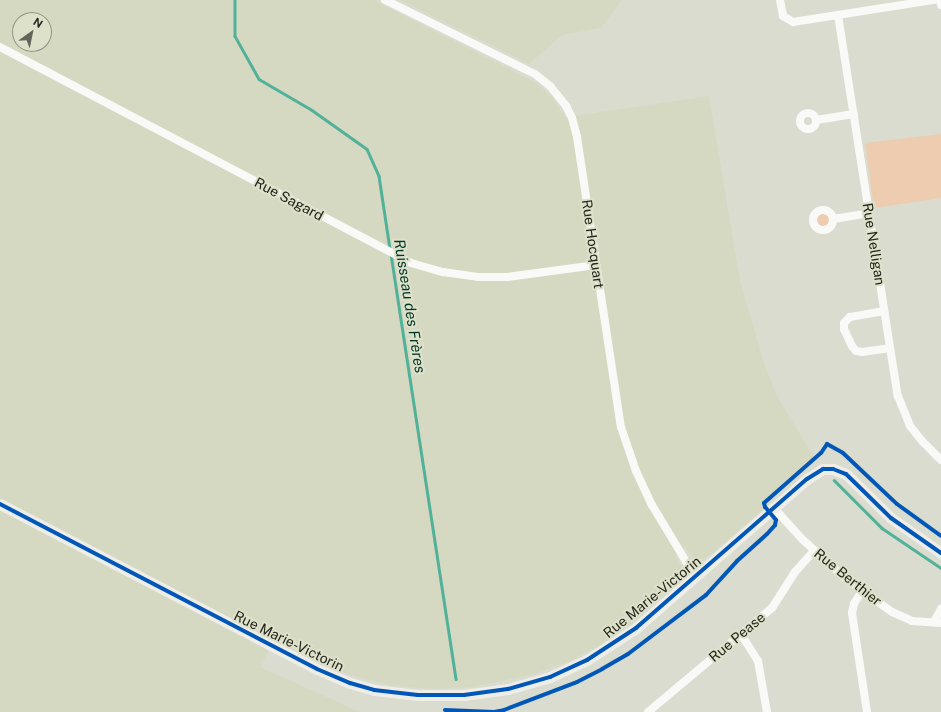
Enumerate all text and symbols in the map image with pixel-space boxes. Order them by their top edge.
north arrow [12,12,52,52]
text: N [31,15,45,30]
street label: Rue Sagard [252,174,326,224]
street label: Rue Hocquart [578,198,608,290]
street label: Rue Nelligan [859,202,889,286]
water label: Ruisseau des Frères [391,238,429,374]
street label: Rue Berthier [811,545,885,609]
street label: Rue Marie-Victorin [600,553,704,641]
street label: Rue Marie-Victorin [231,607,347,675]
street label: Rue Pease [706,609,768,665]

